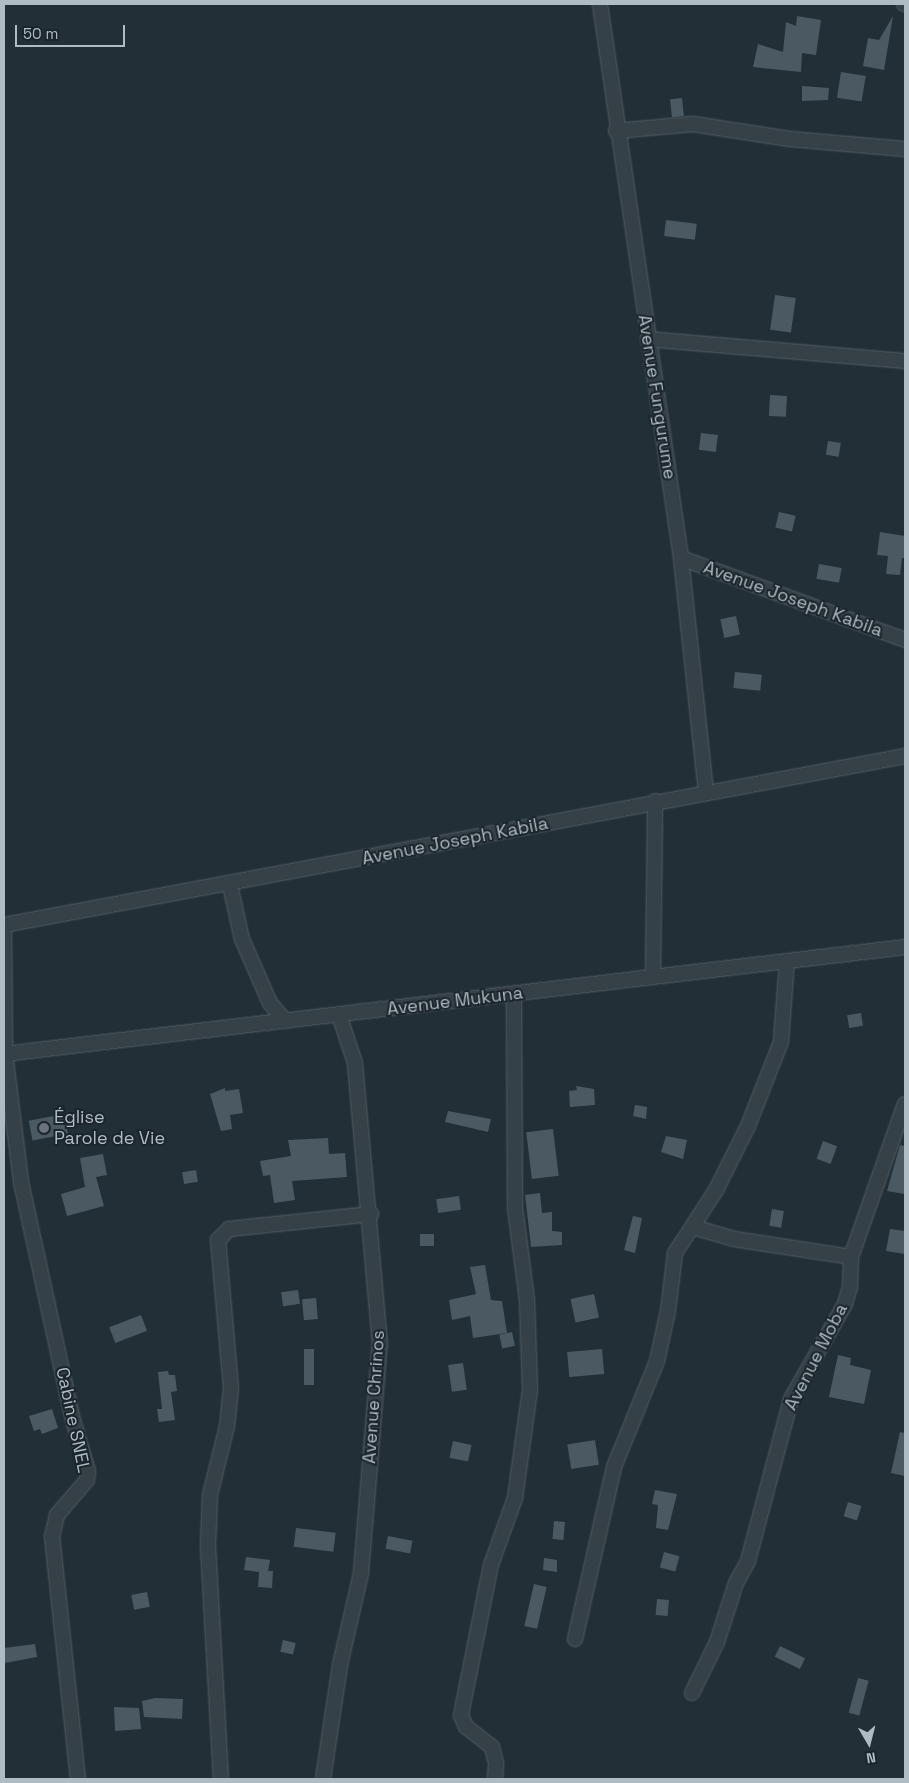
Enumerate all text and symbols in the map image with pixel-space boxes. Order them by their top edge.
scale bar [18,15,128,47]
text: 50 m [23,24,58,43]
street label: Avenue Fungurume [633,313,681,481]
street label: Avenue Joseph Kabila [700,557,886,641]
street label: Avenue Joseph Kabila [360,812,550,870]
street label: Avenue Mukuna [386,982,524,1020]
place label: Église Parole de Vie [54,1107,165,1150]
marker: Église Parole de Vie [38,1122,50,1134]
street label: Avenue Moba [780,1300,852,1414]
street label: Avenue Chrinos [359,1330,389,1464]
street label: Cabine SNEL [51,1365,95,1475]
north arrow [844,1718,894,1768]
text: N [865,1748,877,1767]

